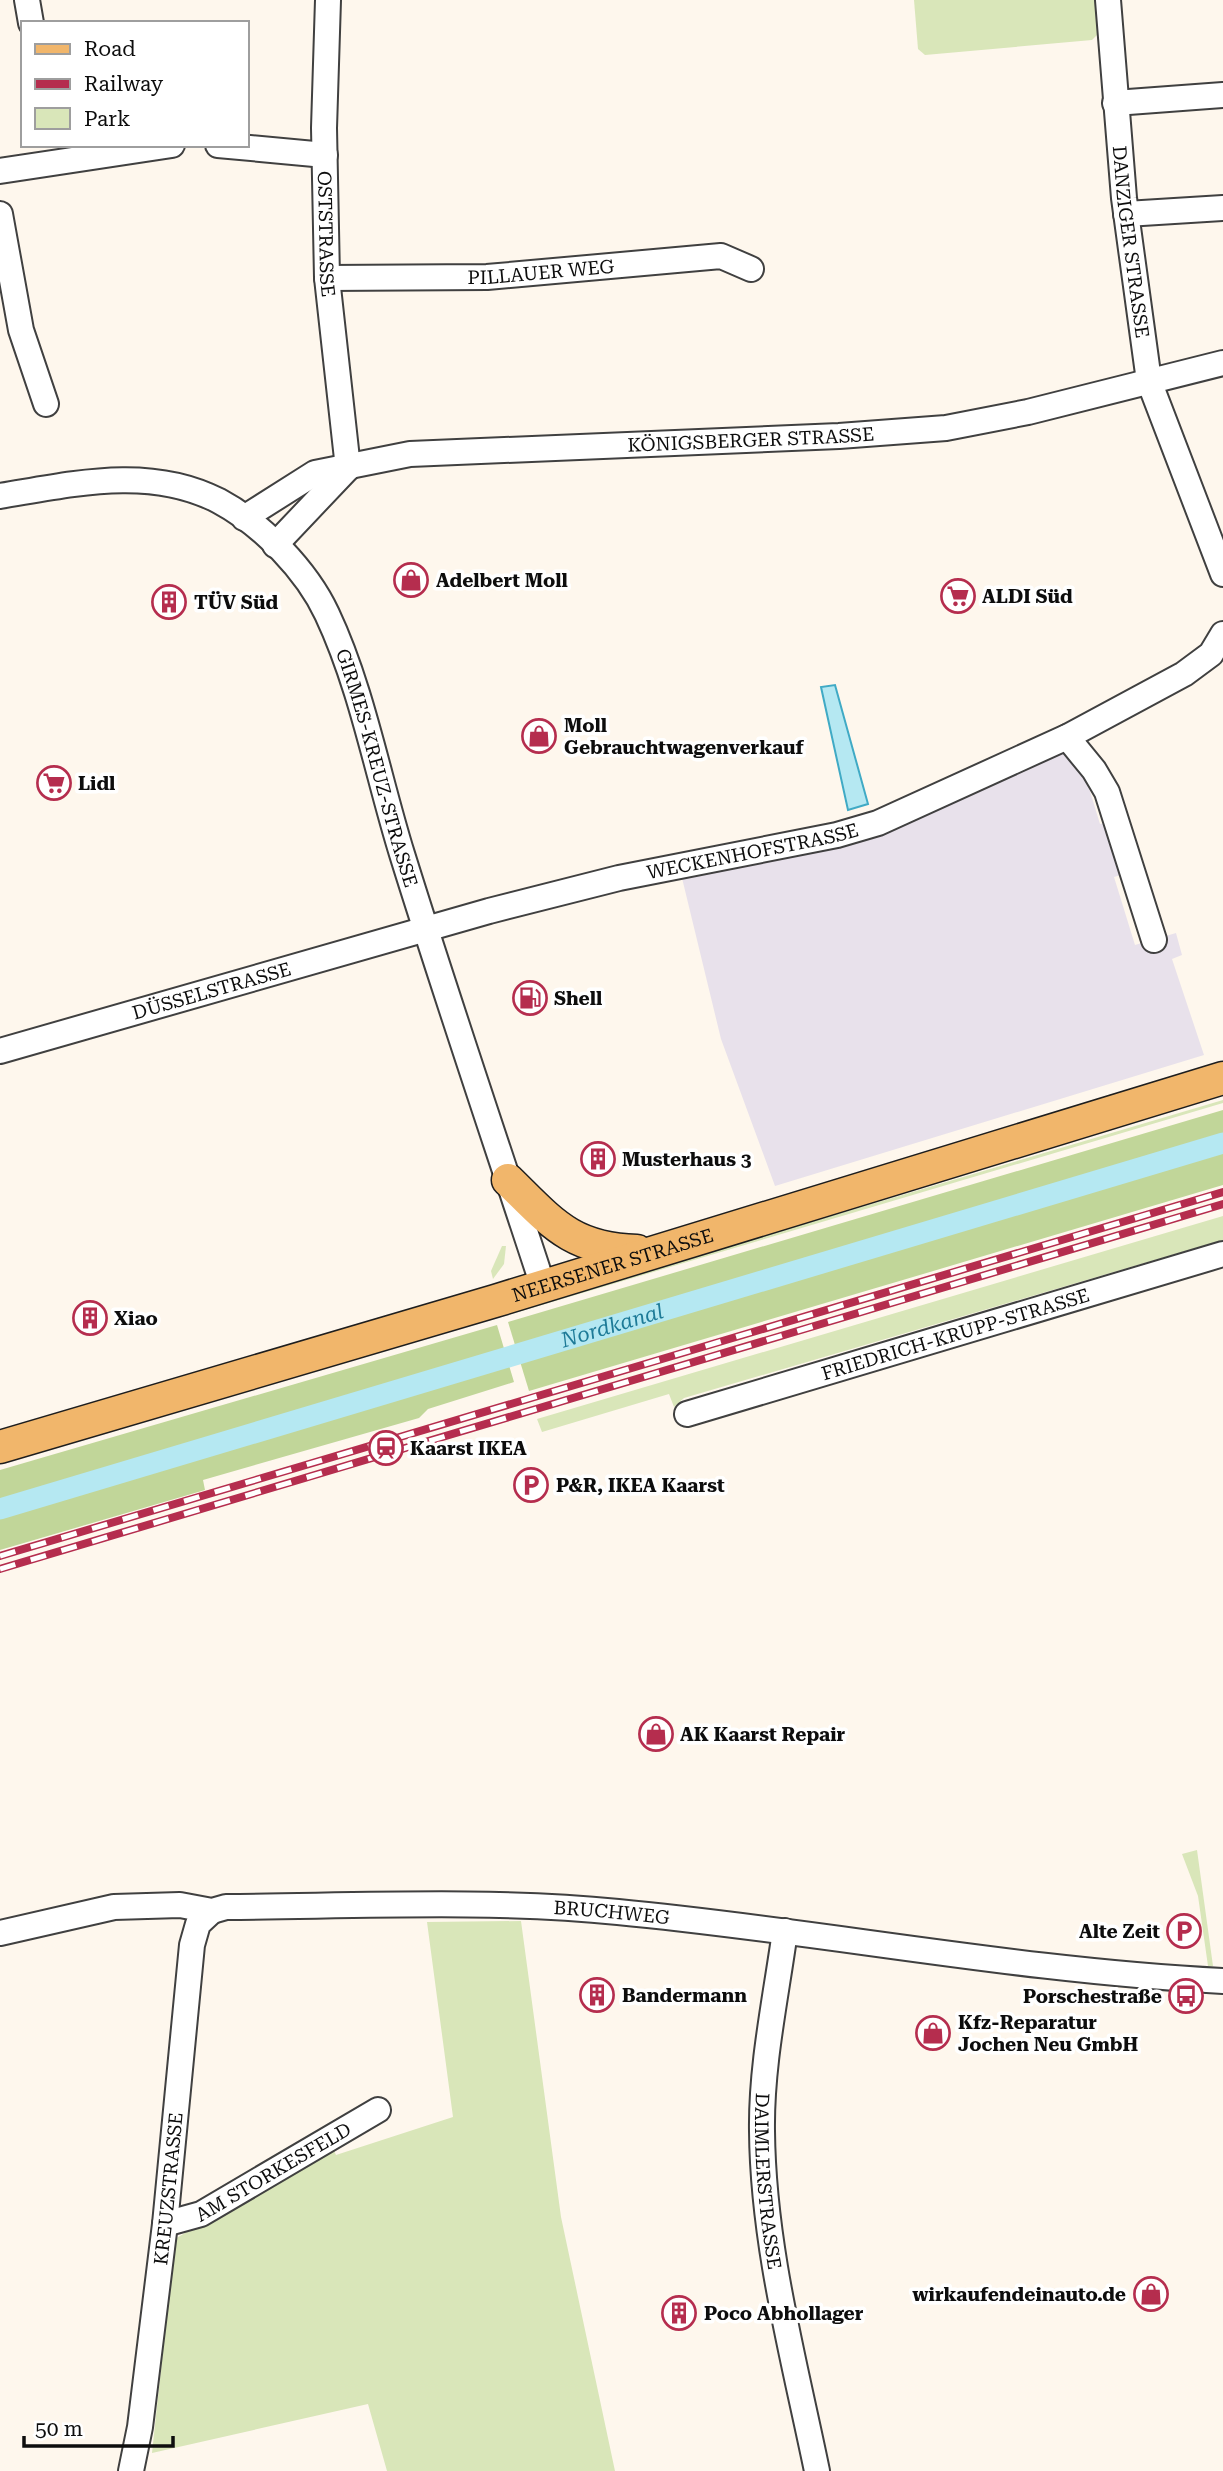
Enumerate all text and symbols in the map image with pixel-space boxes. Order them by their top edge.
legend [21,21,248,147]
text: Road [84,37,136,61]
text: Railway [84,72,164,96]
text: Park [84,107,130,131]
street label: DANZIGER STRASSE [1108,145,1154,339]
street label: OSTSTRASSE [313,171,340,298]
street label: PILLAUER WEG [467,255,615,289]
street label: KÖNIGSBERGER STRASSE [627,422,875,457]
shop icon: Adelbert Moll [392,561,430,599]
place label: Adelbert Moll [436,569,568,592]
supermarket icon: ALDI Süd [939,577,977,615]
building icon: TÜV Süd [150,583,188,621]
place label: ALDI Süd [982,585,1073,608]
place label: TÜV Süd [194,591,278,614]
street label: GIRMES-KREUZ-STRASSE [331,645,423,890]
place label: Moll Gebrauchtwagenverkauf [564,714,805,759]
shop icon: Moll Gebrauchtwagenverkauf [520,717,558,755]
supermarket icon: Lidl [35,764,73,802]
place label: Lidl [78,772,115,795]
street label: WECKENHOFSTRASSE [645,818,861,884]
street label: DÜSSELSTRASSE [130,957,294,1025]
fuel station icon: Shell [511,979,549,1017]
place label: Shell [554,987,602,1010]
building icon: Musterhaus 3 [579,1140,617,1178]
place label: Musterhaus 3 [622,1148,752,1171]
street label: NEERSENER STRASSE [509,1224,716,1307]
street label: FRIEDRICH-KRUPP-STRASSE [819,1284,1092,1385]
building icon: Xiao [71,1299,109,1337]
water label: Nordkanal [557,1299,666,1353]
place label: Xiao [114,1307,158,1330]
station icon: Kaarst IKEA [367,1429,405,1467]
place label: Kaarst IKEA [410,1437,527,1460]
parking icon: P&R, IKEA Kaarst [512,1466,550,1504]
place label: P&R, IKEA Kaarst [556,1474,725,1497]
shop icon: AK Kaarst Repair [637,1715,675,1753]
place label: AK Kaarst Repair [680,1723,846,1746]
street label: BRUCHWEG [553,1896,671,1929]
parking icon: Alte Zeit [1165,1912,1203,1950]
place label: Alte Zeit [1079,1920,1160,1943]
building icon: Bandermann [578,1976,616,2014]
bus stop icon: Porschestraße [1167,1977,1205,2015]
place label: Bandermann [622,1984,747,2007]
place label: Porschestraße [1023,1985,1162,2008]
place label: Kfz-Reparatur Jochen Neu GmbH [958,2011,1138,2056]
shop icon: Kfz-Reparatur Jochen Neu GmbH [914,2014,952,2052]
street label: DAIMLERSTRASSE [750,2092,786,2271]
street label: KREUZSTRASSE [149,2111,188,2266]
street label: AM STORKESFELD [191,2117,355,2227]
shop icon: wirkaufendeinauto.de [1132,2275,1170,2313]
place label: wirkaufendeinauto.de [912,2283,1126,2306]
building icon: Poco Abhollager [660,2294,698,2332]
place label: Poco Abhollager [704,2302,864,2325]
scale bar [24,2404,173,2448]
text: 50 m [35,2417,83,2441]

